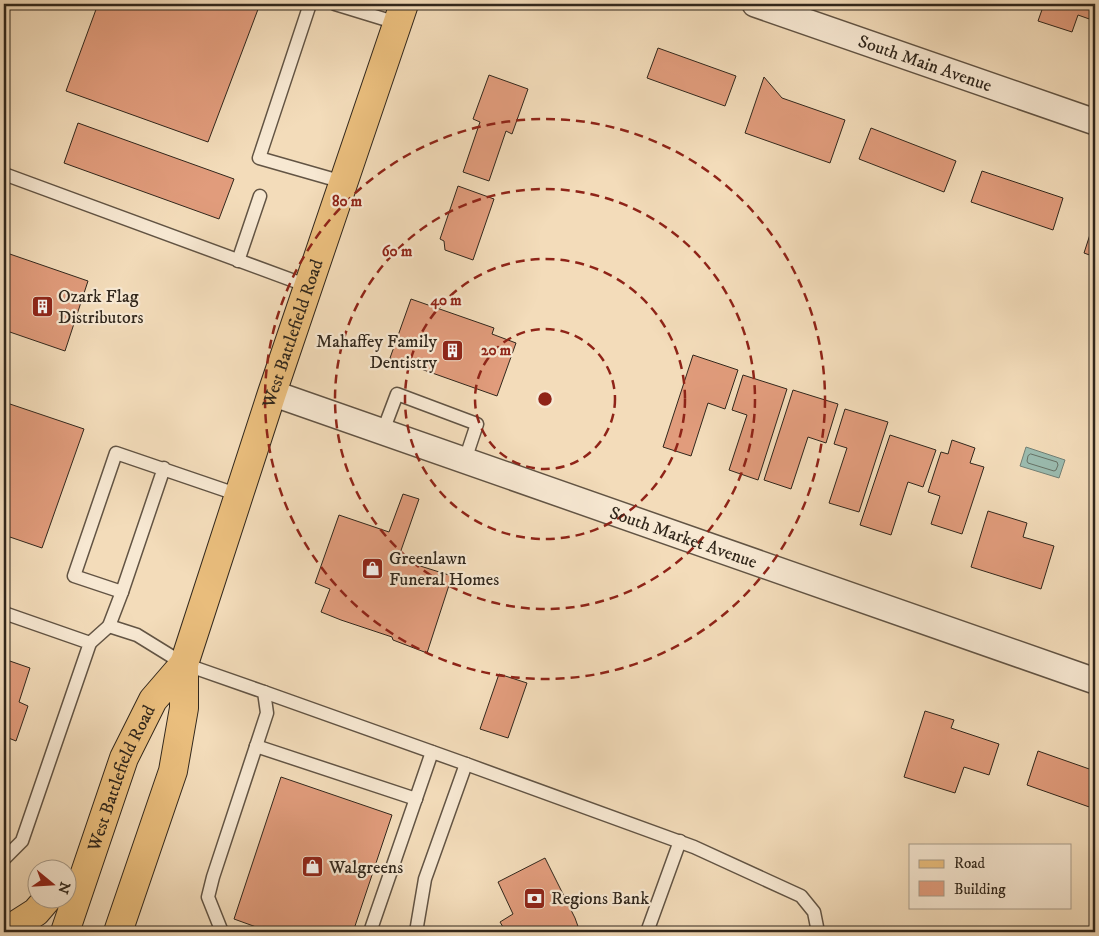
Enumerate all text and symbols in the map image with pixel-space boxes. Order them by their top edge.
street label: South Main Avenue [855,31,994,97]
text: 80 m [332,192,363,211]
text: 60 m [382,242,413,261]
street label: West Battlefield Road [258,257,329,412]
place label: Ozark Flag Distributors [58,286,143,329]
text: 40 m [429,291,462,310]
building icon: Ozark Flag Distributors [30,294,54,318]
place label: Mahaffey Family Dentistry [316,331,437,374]
building icon: Mahaffey Family Dentistry [441,339,465,363]
text: 20 m [481,341,512,360]
centre of rings [536,390,554,408]
street label: South Market Avenue [607,502,760,574]
place label: Greenlawn Funeral Homes [389,548,499,591]
shop icon: Greenlawn Funeral Homes [361,556,385,580]
street label: West Battlefield Road [83,702,161,855]
legend [909,844,1072,908]
text: Road [954,854,986,873]
shop icon: Walgreens [301,855,325,879]
place label: Walgreens [328,857,403,879]
north arrow [28,858,78,908]
text: N [53,879,74,896]
text: Building [954,880,1006,899]
bank icon: Regions Bank [523,886,547,910]
place label: Regions Bank [551,888,649,910]

